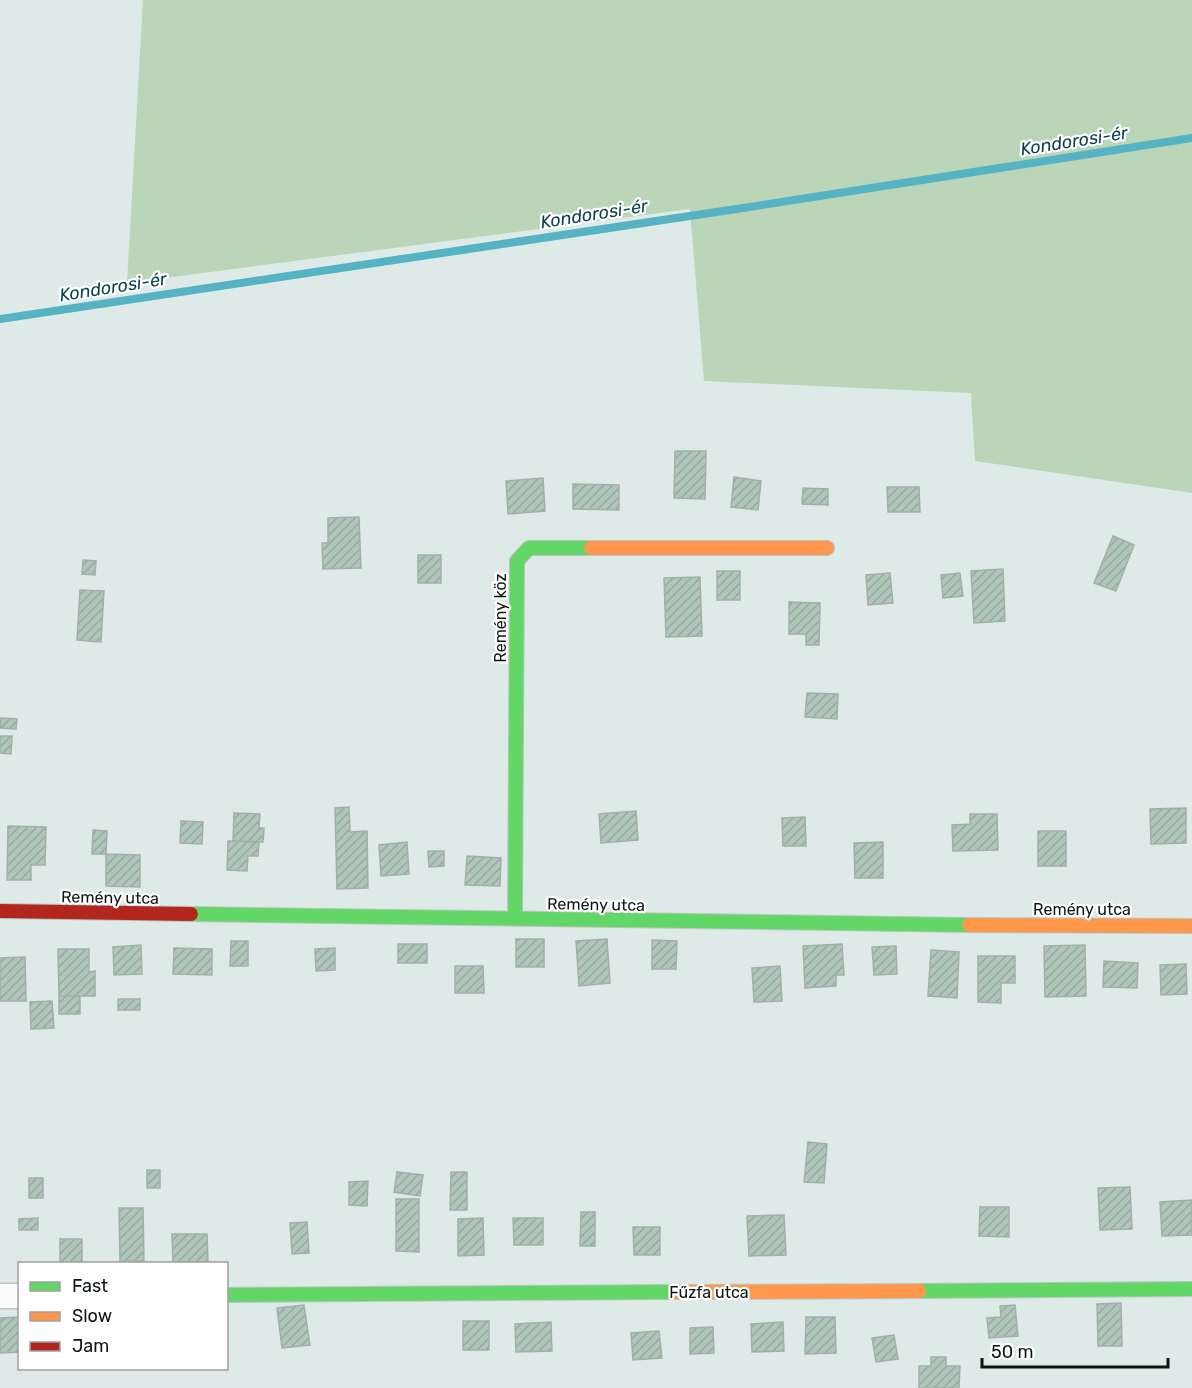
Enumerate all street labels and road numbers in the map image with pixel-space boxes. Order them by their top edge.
street label: Remény köz [491,573,510,663]
street label: Remény utca [61,887,159,908]
street label: Remény utca [547,894,645,915]
street label: Remény utca [1033,900,1131,919]
street label: Fűzfa utca [669,1283,749,1302]

